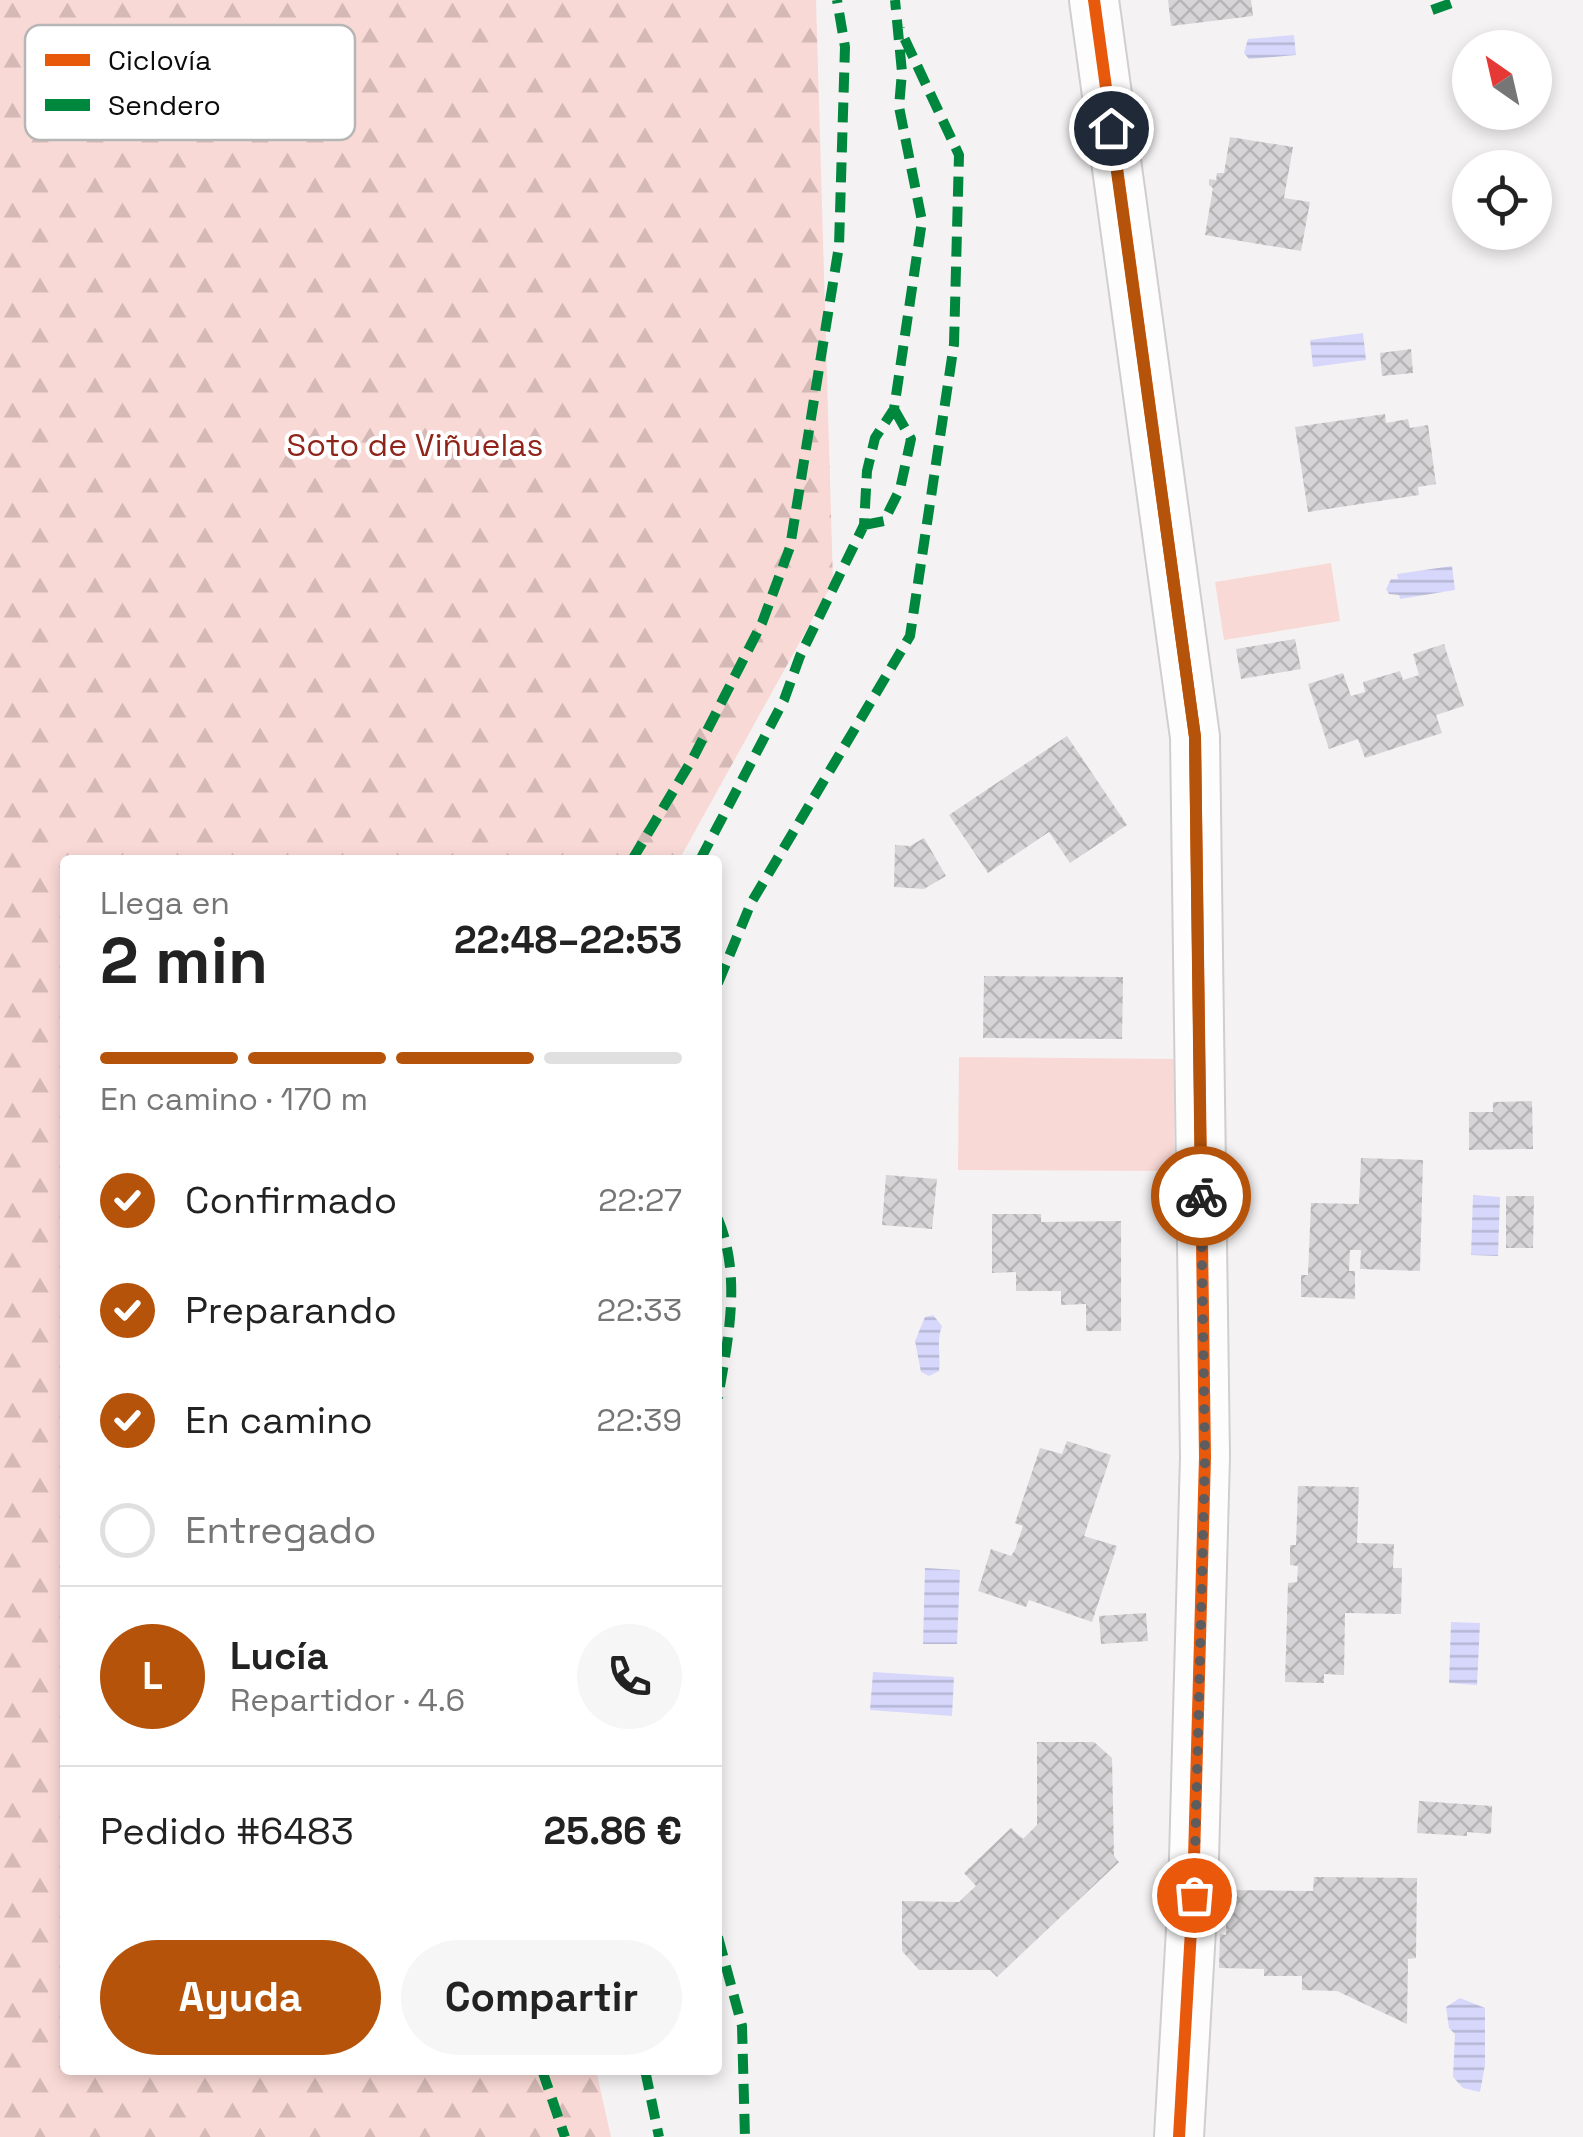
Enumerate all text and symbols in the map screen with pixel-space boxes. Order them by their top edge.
legend [25,25,355,140]
north arrow [1452,30,1552,130]
map controls [1452,30,1552,250]
text: Ciclovía [108,42,211,78]
pin [1069,86,1154,171]
text: Sendero [108,87,221,123]
icon: home [1084,101,1139,156]
button: locate [1452,150,1552,250]
park label: Soto de Viñuelas [287,425,543,465]
text: Llega en [100,883,230,923]
text: 22:48–22:53 [454,916,682,964]
text: 2 min [100,919,268,1002]
text: En camino · 170 m [100,1079,368,1119]
courier [1151,1146,1251,1246]
icon: bike [1174,1169,1229,1224]
icon: check [100,1173,155,1228]
text: Confirmado [185,1176,397,1224]
text: 22:27 [598,1180,682,1220]
icon: check [100,1283,155,1338]
text: Preparando [185,1286,397,1334]
text: 22:33 [597,1290,682,1330]
icon: check [100,1393,155,1448]
text: En camino [185,1396,373,1444]
text: 22:39 [596,1400,682,1440]
text: Entregado [185,1506,376,1554]
button: phone [577,1624,682,1729]
text: Lucía [230,1632,328,1680]
text: L [142,1652,163,1700]
text: Repartidor · 4.6 [230,1680,465,1720]
text: Pedido #6483 [100,1807,354,1855]
text: 25.86 € [544,1807,682,1855]
pin [1152,1853,1237,1938]
icon: bag [1167,1868,1222,1923]
button: Ayuda [100,1940,381,2055]
button: Compartir [401,1940,682,2055]

